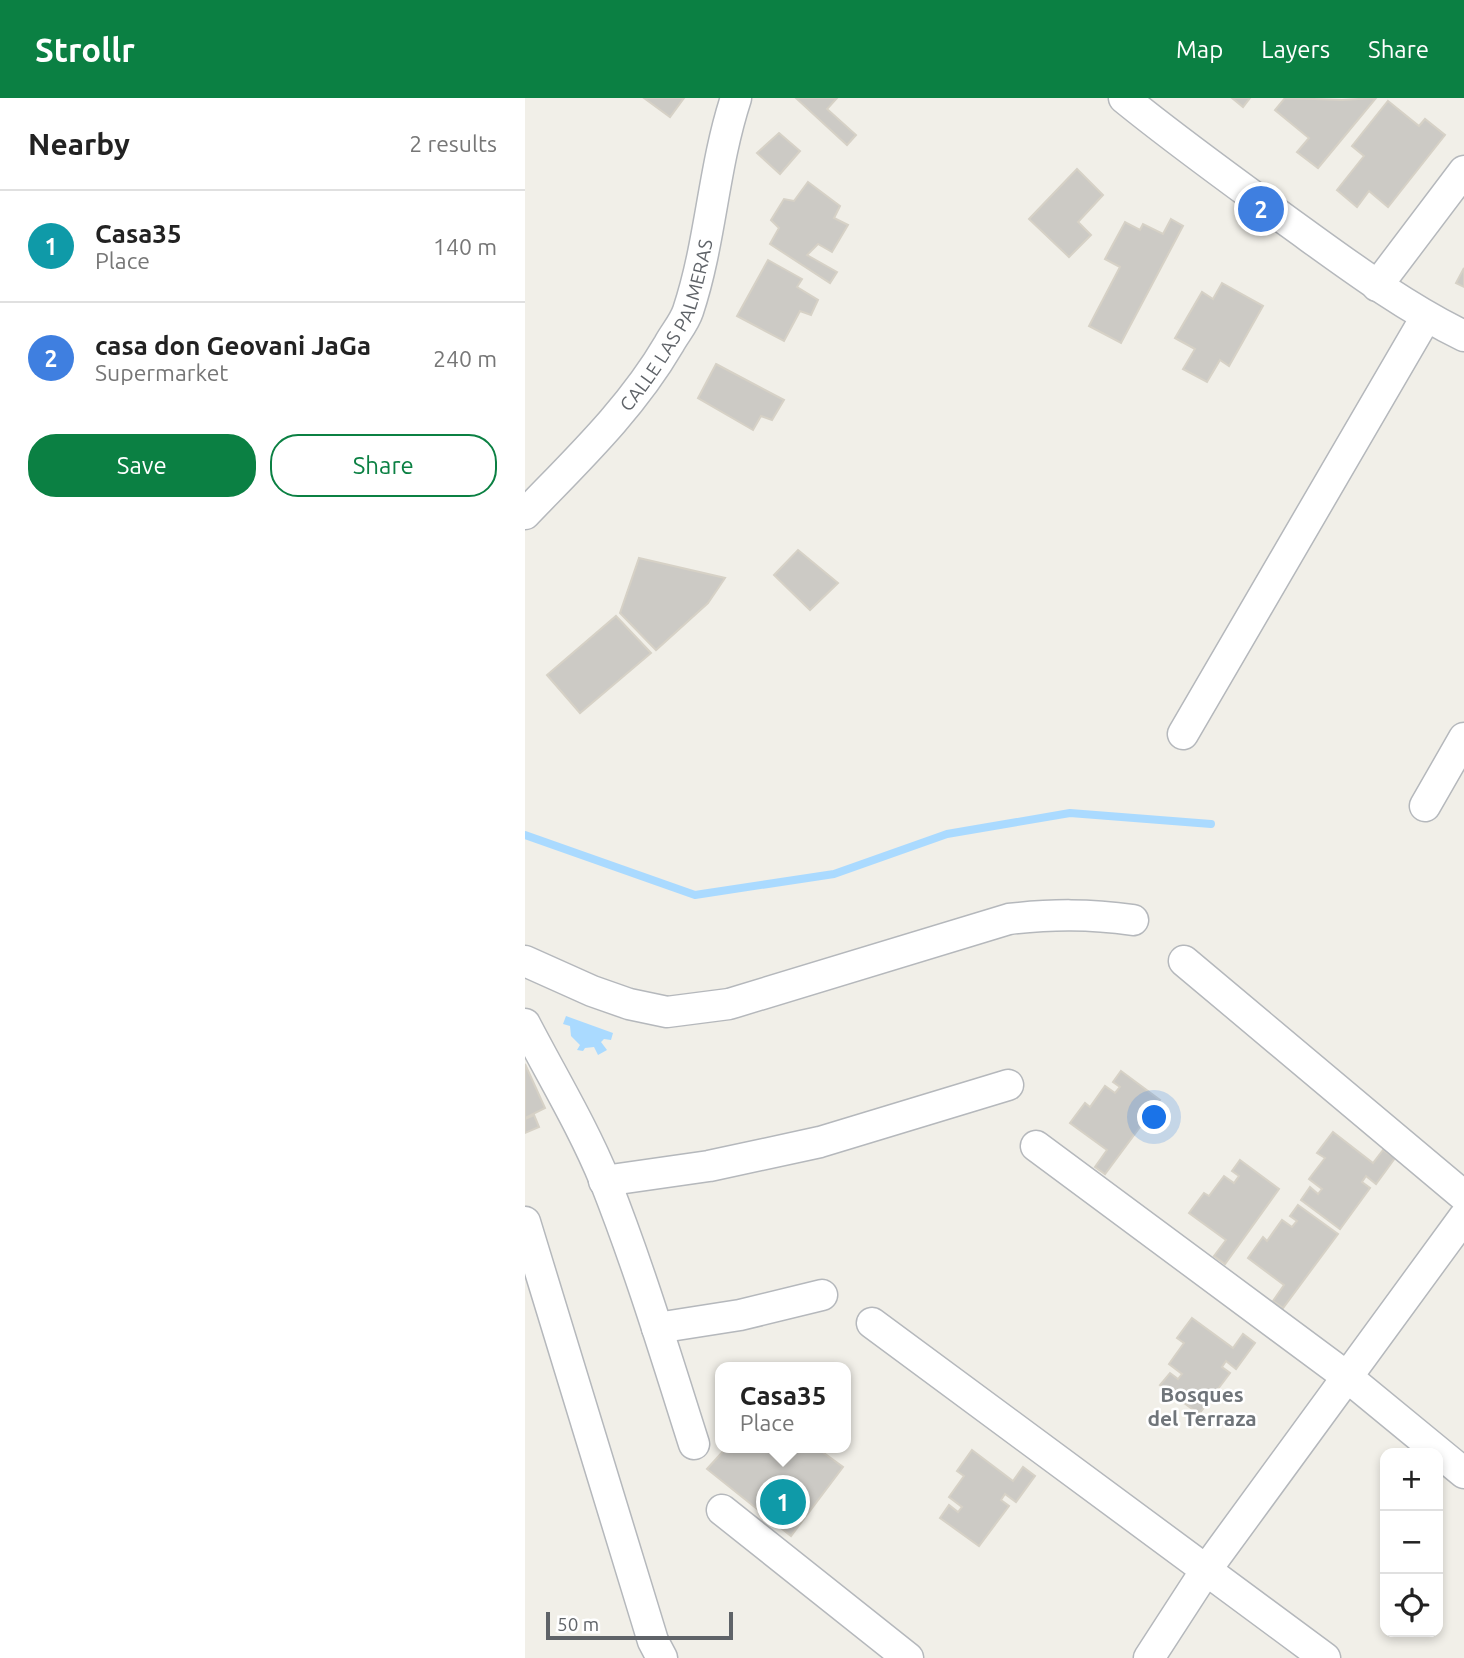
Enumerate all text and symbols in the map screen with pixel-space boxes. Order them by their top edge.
text: Strollr [35,31,135,68]
text: Map [1176,36,1223,63]
text: Layers [1261,36,1330,63]
text: Share [1368,36,1429,63]
text: Nearby [28,127,130,161]
text: 2 results [409,131,497,156]
pin: 2 [1238,183,1284,235]
text: Casa35 [95,219,182,248]
text: 1 [45,234,57,259]
text: 140 m [433,234,497,259]
street label: CALLE LAS PALMERAS [615,237,717,415]
text: Place [95,248,150,273]
text: casa don Geovani JaGa [95,331,371,360]
text: 2 [45,346,57,371]
text: 240 m [433,346,497,371]
text: Supermarket [95,360,228,385]
button: Save [28,434,256,497]
button: Share [270,434,497,497]
your location [1137,1100,1171,1134]
popup [715,1362,851,1453]
text: Casa35 [740,1381,826,1410]
district label: Bosques del Terraza [1147,1382,1257,1430]
text: Place [740,1410,795,1435]
map controls [1380,1448,1443,1637]
button: + [1380,1448,1443,1511]
pin: 1 [760,1476,806,1528]
button: − [1380,1511,1443,1574]
button: locate [1380,1574,1443,1637]
scale bar [546,1609,733,1641]
text: 50 m [557,1613,599,1635]

